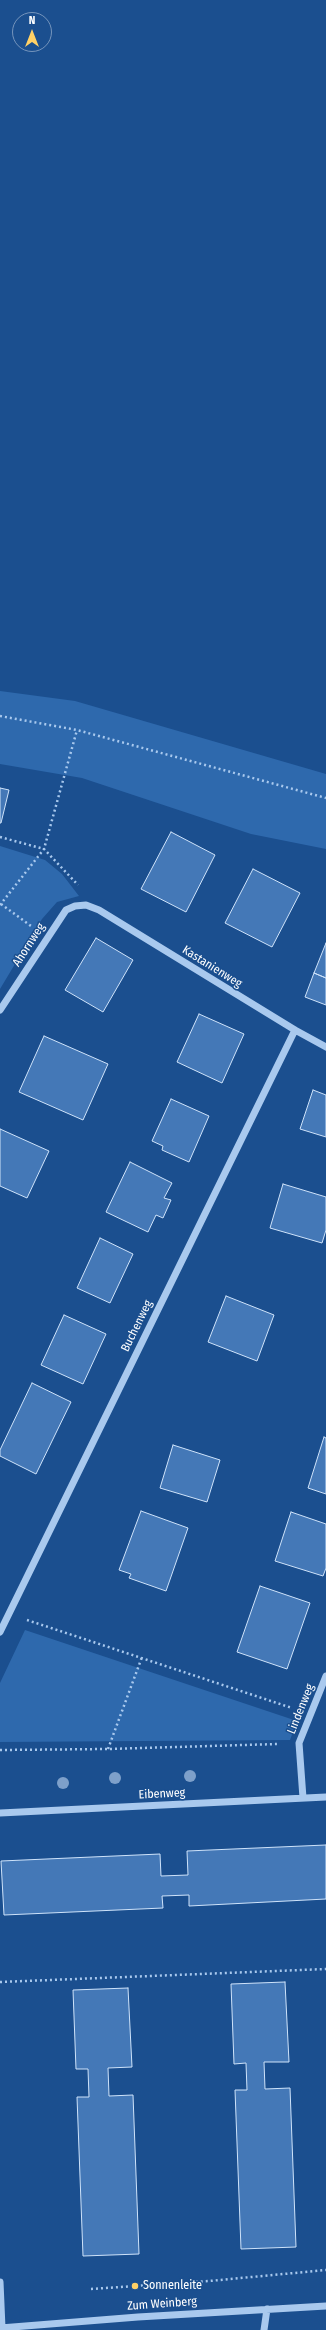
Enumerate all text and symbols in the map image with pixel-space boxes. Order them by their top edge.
north arrow [12,12,52,52]
text: N [29,14,35,27]
street label: Ahornweg [10,921,48,969]
street label: Kastanienweg [179,943,245,991]
street label: Buchenweg [118,1298,156,1354]
street label: Lindenweg [284,1682,318,1736]
street label: Eibenweg [138,1786,186,1802]
place label: Sonnenleite [143,2279,202,2293]
marker: Sonnenleite [130,2281,140,2291]
street label: Zum Weinberg [127,2294,197,2314]

